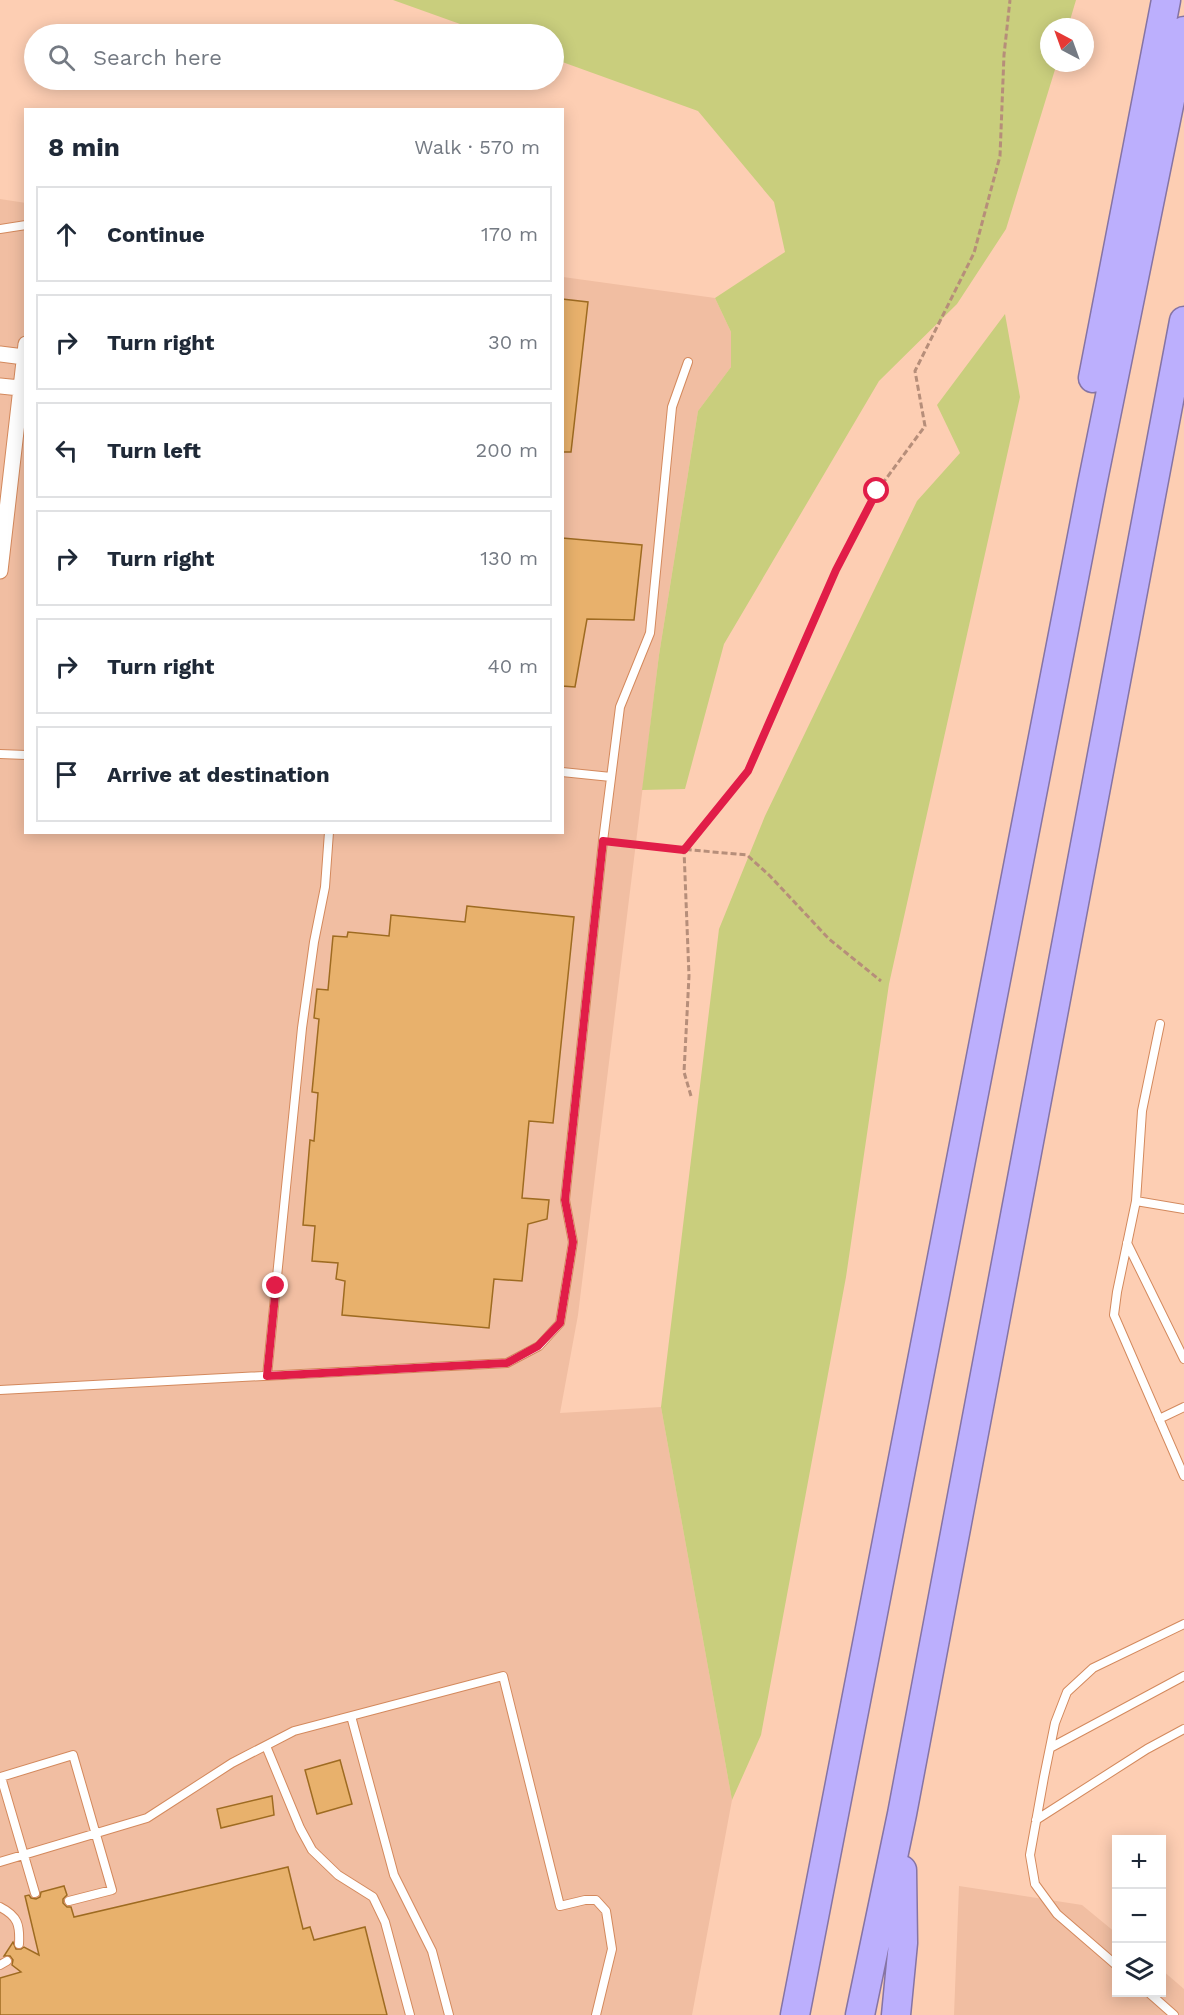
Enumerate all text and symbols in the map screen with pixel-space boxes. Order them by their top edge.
north arrow [1040,18,1094,72]
search box [24,24,564,90]
icon: search [45,41,78,74]
text: Search here [93,45,222,70]
text: 8 min [48,132,120,162]
text: Walk · 570 m [414,135,540,159]
icon: ahead [50,218,83,251]
text: Continue [107,222,205,247]
text: 170 m [481,222,538,246]
icon: right [50,326,83,359]
text: Turn right [107,330,214,355]
text: 30 m [488,330,538,354]
icon: left [50,434,83,467]
text: Turn left [107,438,201,463]
text: 200 m [476,438,538,462]
route start [863,477,889,503]
icon: right [50,542,83,575]
text: Turn right [107,546,214,571]
text: 130 m [480,546,538,570]
icon: right [50,650,83,683]
text: Turn right [107,654,214,679]
text: 40 m [487,654,538,678]
icon: arrive [50,758,83,791]
text: Arrive at destination [107,762,330,787]
route end [262,1272,288,1298]
map controls [1112,1835,1166,1997]
button: + [1112,1835,1166,1889]
button: − [1112,1889,1166,1943]
button: layers [1112,1943,1166,1997]

